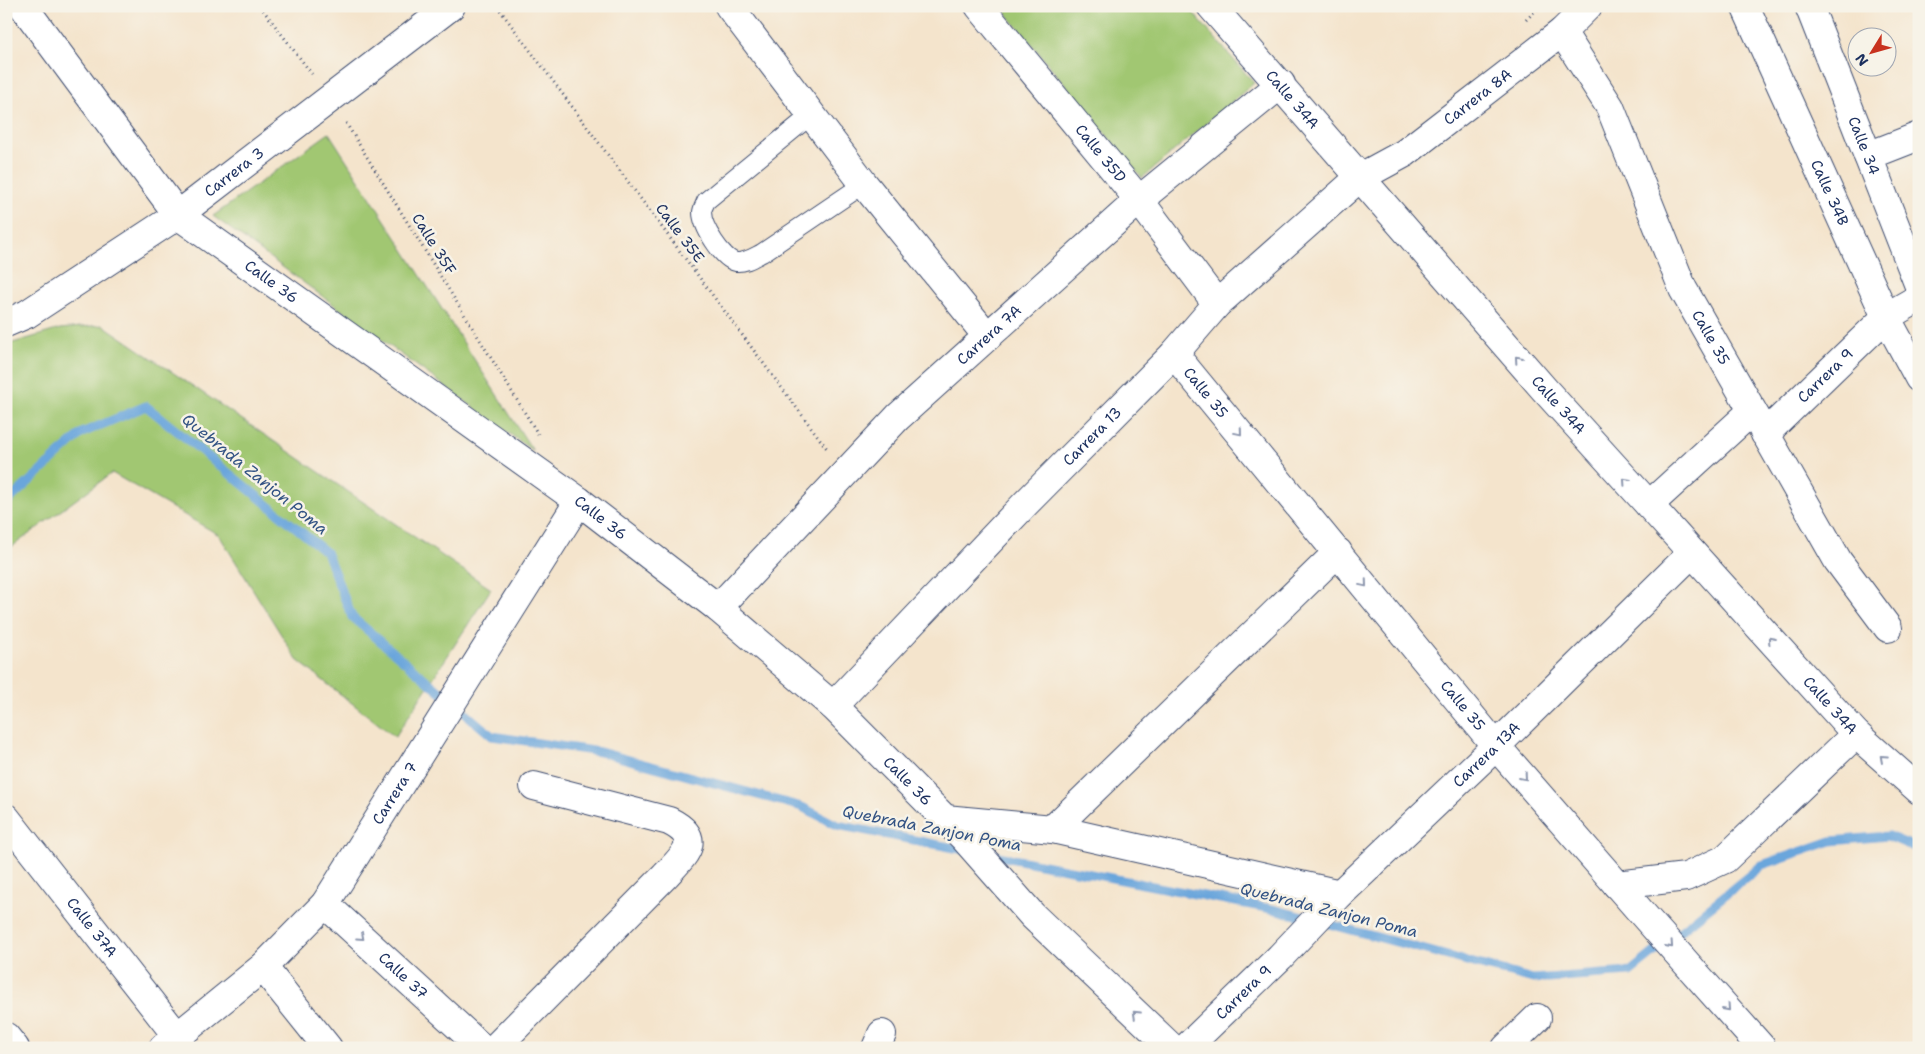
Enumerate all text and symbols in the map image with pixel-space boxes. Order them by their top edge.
north arrow [1848,28,1898,78]
text: N [1851,50,1872,70]
street label: Carrera 8A [1439,64,1516,130]
street label: Calle 34A [1261,66,1324,133]
street label: Calle 34 [1843,113,1884,178]
street label: Calle 35D [1071,120,1131,187]
street label: Carrera 3 [200,143,268,201]
street label: Calle 34B [1806,157,1853,229]
street label: Calle 35E [651,199,709,267]
street label: Calle 35F [407,210,461,278]
street label: Calle 36 [241,256,302,308]
street label: Carrera 7A [952,301,1026,369]
street label: Calle 35 [1687,306,1734,369]
street label: Carrera 9 [1793,344,1858,407]
one-way arrow [1516,356,1524,365]
street label: Calle 35 [1179,363,1233,422]
street label: Calle 34A [1527,371,1590,438]
street label: Carrera 13 [1058,402,1126,470]
water label: Quebrada Zanjon Poma [178,409,332,540]
one-way arrow [1233,426,1241,435]
one-way arrow [1623,477,1632,486]
street label: Calle 36 [570,491,631,544]
one-way arrow [1359,579,1368,588]
one-way arrow [1768,636,1777,645]
street label: Calle 34A [1798,672,1862,739]
street label: Calle 35 [1436,676,1490,735]
street label: Carrera 13A [1448,717,1525,792]
street label: Calle 36 [879,752,936,810]
one-way arrow [1879,754,1888,763]
street label: Carrera 7 [368,758,422,828]
one-way arrow [1518,772,1527,781]
water label: Quebrada Zanjon Poma [841,800,1023,856]
water label: Quebrada Zanjon Poma [1238,878,1420,942]
street label: Calle 37A [62,893,122,961]
one-way arrow [355,931,364,940]
one-way arrow [1665,940,1674,949]
street label: Calle 37 [374,948,432,1003]
street label: Carrera 9 [1211,961,1276,1024]
one-way arrow [1721,1003,1730,1012]
one-way arrow [1133,1011,1142,1020]

